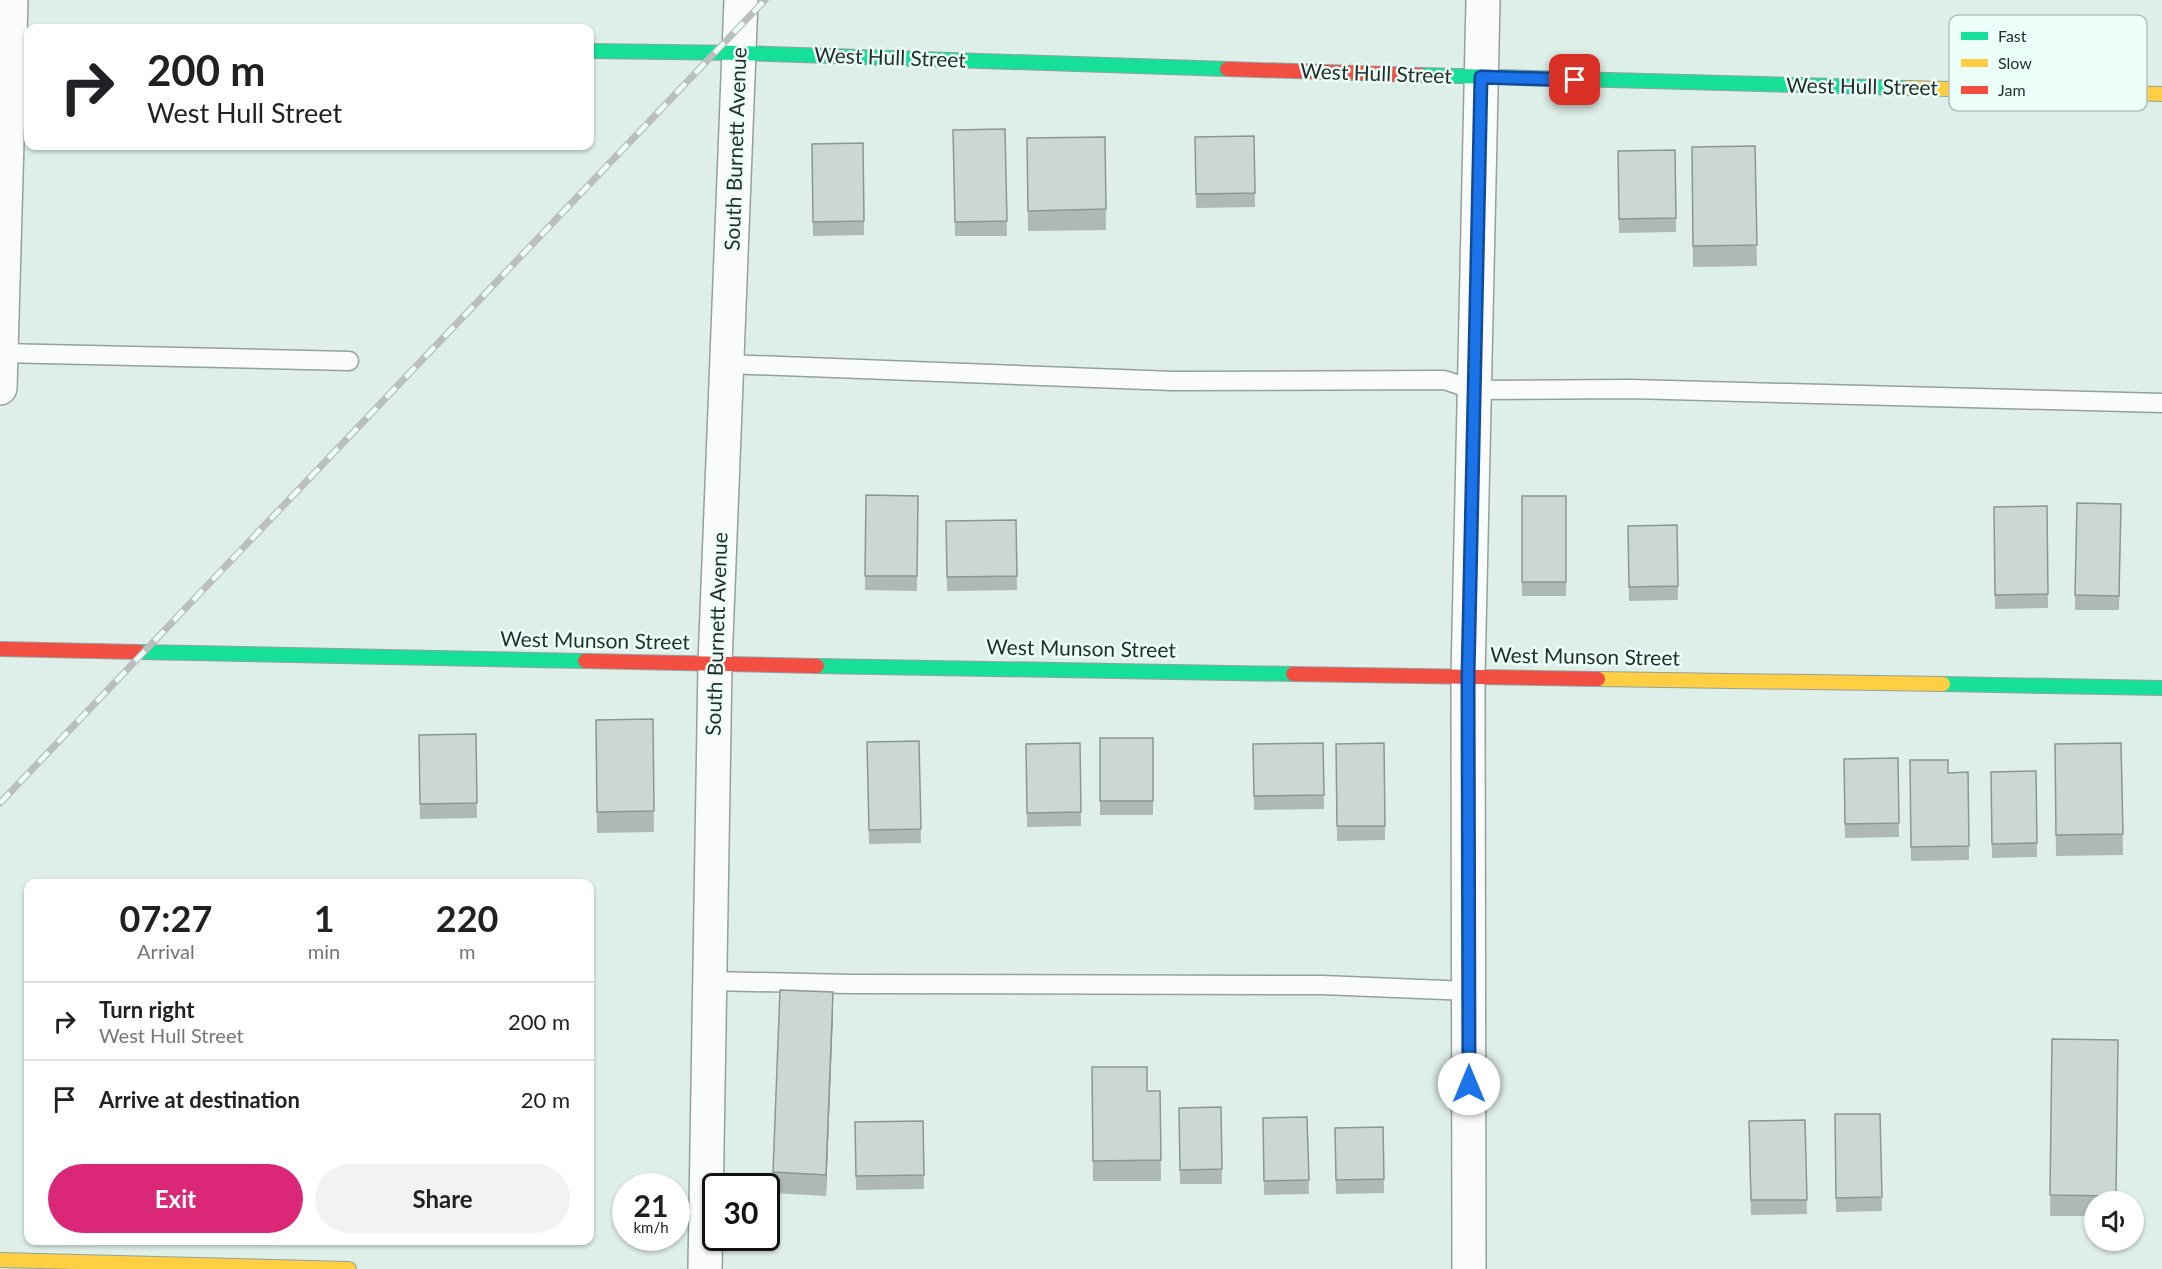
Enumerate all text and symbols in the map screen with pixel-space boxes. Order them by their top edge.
legend [1949,15,2147,111]
text: Fast [1998,26,2027,45]
street label: West Hull Street [814,41,967,72]
text: 200 m [147,45,265,95]
street label: South Burnett Avenue [718,47,751,251]
icon: right [48,48,126,126]
text: Slow [1998,53,2032,72]
pin [1549,54,1600,105]
street label: West Hull Street [1300,57,1453,88]
icon: arrive [1558,63,1591,96]
street label: West Hull Street [1786,72,1939,99]
text: Jam [1998,80,2026,99]
text: West Hull Street [147,96,342,129]
street label: South Burnett Avenue [699,532,732,736]
street label: West Munson Street [500,625,691,654]
street label: West Munson Street [986,633,1177,662]
street label: West Munson Street [1490,641,1681,670]
text: 07:27 [120,896,212,940]
text: 1 [314,896,335,940]
text: 220 [436,896,498,940]
text: Arrival [137,939,195,963]
text: min [308,939,340,963]
text: m [459,939,475,963]
text: Turn right [99,996,194,1023]
icon: right [48,1005,81,1038]
text: 200 m [508,1008,570,1035]
text: West Hull Street [99,1023,244,1047]
position arrow [1437,1052,1501,1116]
icon: arrive [48,1083,81,1116]
text: Arrive at destination [99,1086,300,1113]
text: 20 m [521,1086,570,1113]
button: Exit [48,1164,303,1233]
button: Share [315,1164,570,1233]
speed limit sign: 30 [702,1173,780,1251]
text: 21 [634,1187,668,1223]
map controls [2084,1191,2144,1251]
button: sound [2084,1191,2144,1251]
text: km/h [633,1218,669,1236]

